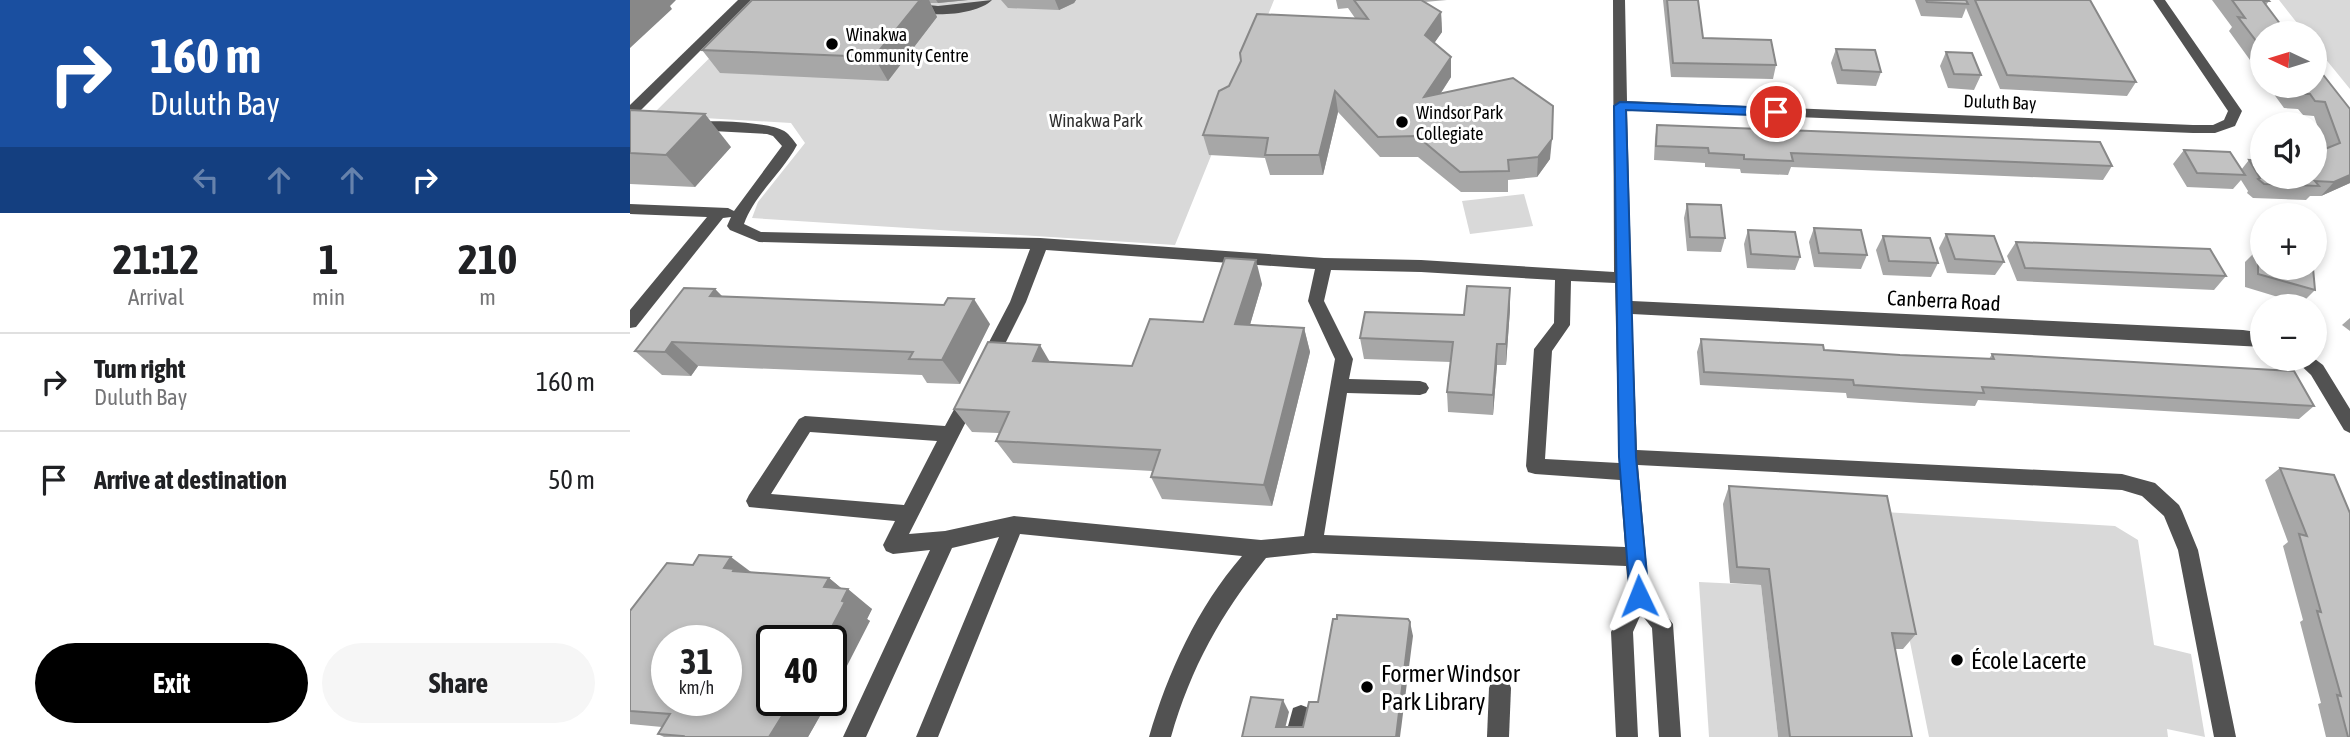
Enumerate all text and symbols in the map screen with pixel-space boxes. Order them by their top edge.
north arrow [2250,21,2328,98]
map controls [2250,21,2327,371]
place label: Winakwa Community Centre [846,24,969,66]
text: 160 m [150,27,261,83]
icon: right [35,28,126,119]
marker: Winakwa Community Centre [824,36,840,52]
pin [1746,82,1806,142]
text: Duluth Bay [150,85,280,122]
street label: Duluth Bay [1963,90,2037,114]
icon: arrive [1757,93,1795,131]
place label: Windsor Park Collegiate [1416,102,1503,144]
park label: Winakwa Park [1049,110,1143,131]
button: sound [2250,112,2327,189]
marker: Windsor Park Collegiate [1394,114,1410,130]
icon: left [187,161,225,199]
icon: ahead [260,161,298,199]
icon: ahead [333,161,371,199]
icon: right [406,161,444,199]
button: + [2250,203,2327,280]
text: 21:12 [113,235,199,283]
text: 1 [319,235,338,283]
text: 210 [458,235,517,283]
text: Arrival [128,284,184,310]
text: min [312,284,345,310]
text: m [479,284,496,310]
street label: Canberra Road [1887,285,2001,315]
button: − [2250,294,2327,371]
text: Turn right [94,354,185,384]
icon: right [35,363,73,401]
text: 160 m [536,367,595,397]
text: Duluth Bay [94,384,187,410]
icon: arrive [35,461,73,499]
text: Arrive at destination [94,465,287,495]
text: 50 m [548,465,595,495]
position arrow [1602,559,1676,633]
speed limit sign: 40 [756,625,847,716]
text: 31 [680,641,713,681]
button: Exit [35,643,308,723]
button: Share [322,643,595,723]
place label: École Lacerte [1971,647,2086,674]
marker: École Lacerte [1949,652,1965,668]
place label: Former Windsor Park Library [1381,660,1521,715]
text: km/h [679,677,714,698]
marker: Former Windsor Park Library [1359,679,1375,695]

